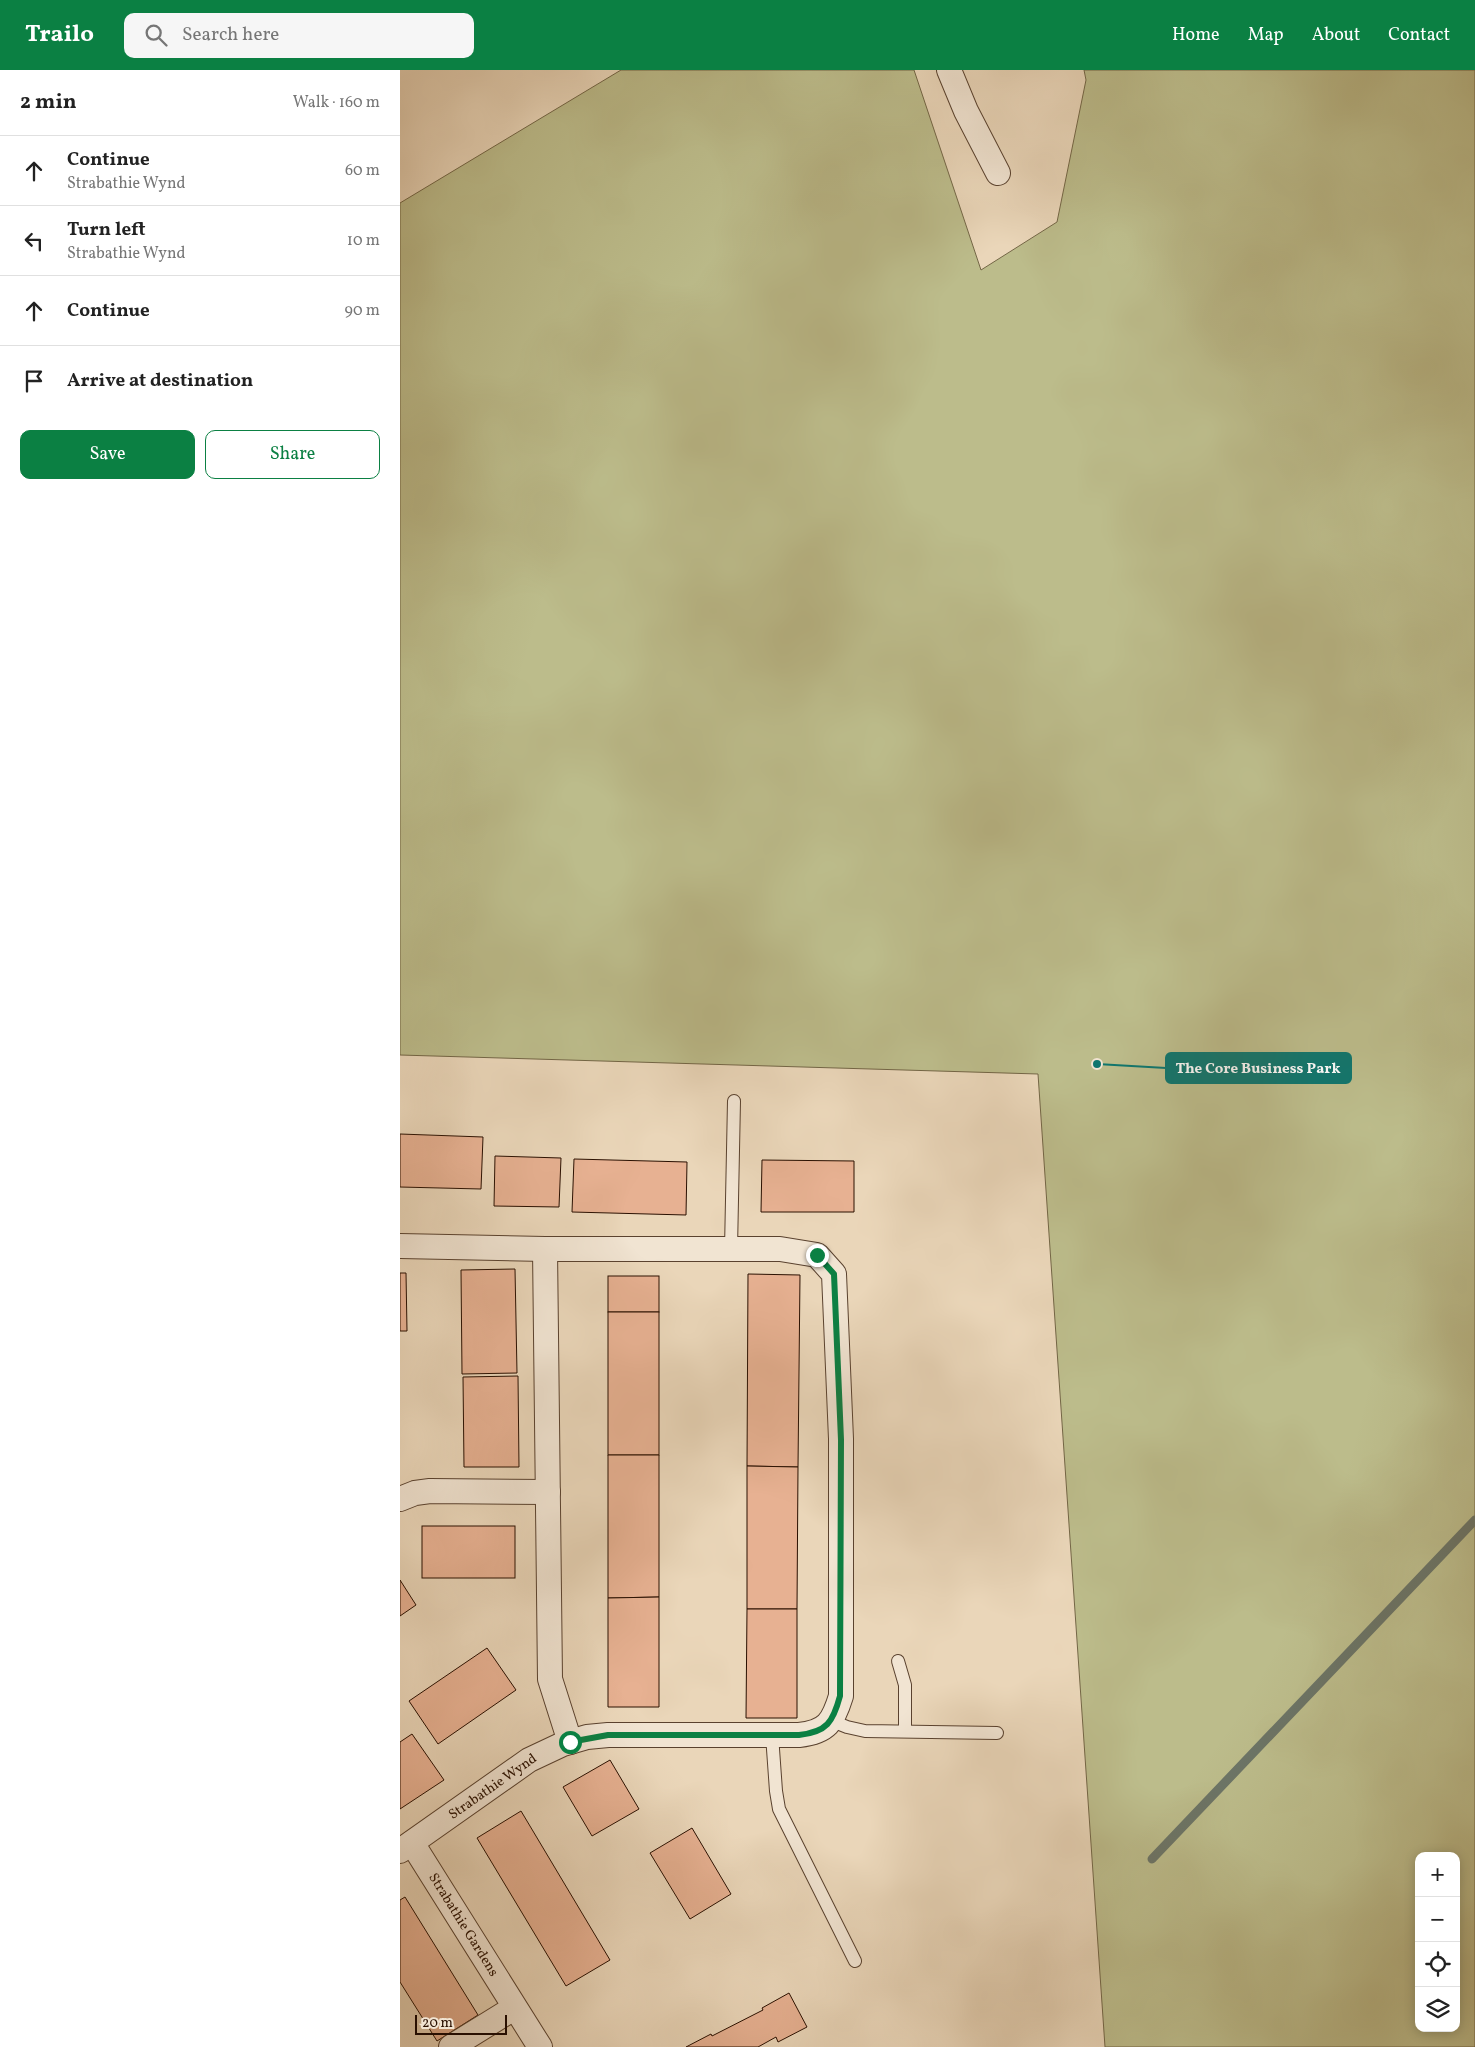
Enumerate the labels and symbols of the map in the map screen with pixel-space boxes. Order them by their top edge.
callout: The Core Business Park [1166,1053,1351,1083]
text: The Core Business Park [1175,1059,1341,1080]
route end [806,1244,829,1267]
route start [559,1731,582,1754]
street label: Strabathie Wynd [445,1749,541,1825]
street label: Strabathie Gardens [423,1870,503,1980]
scale bar [415,2012,508,2035]

